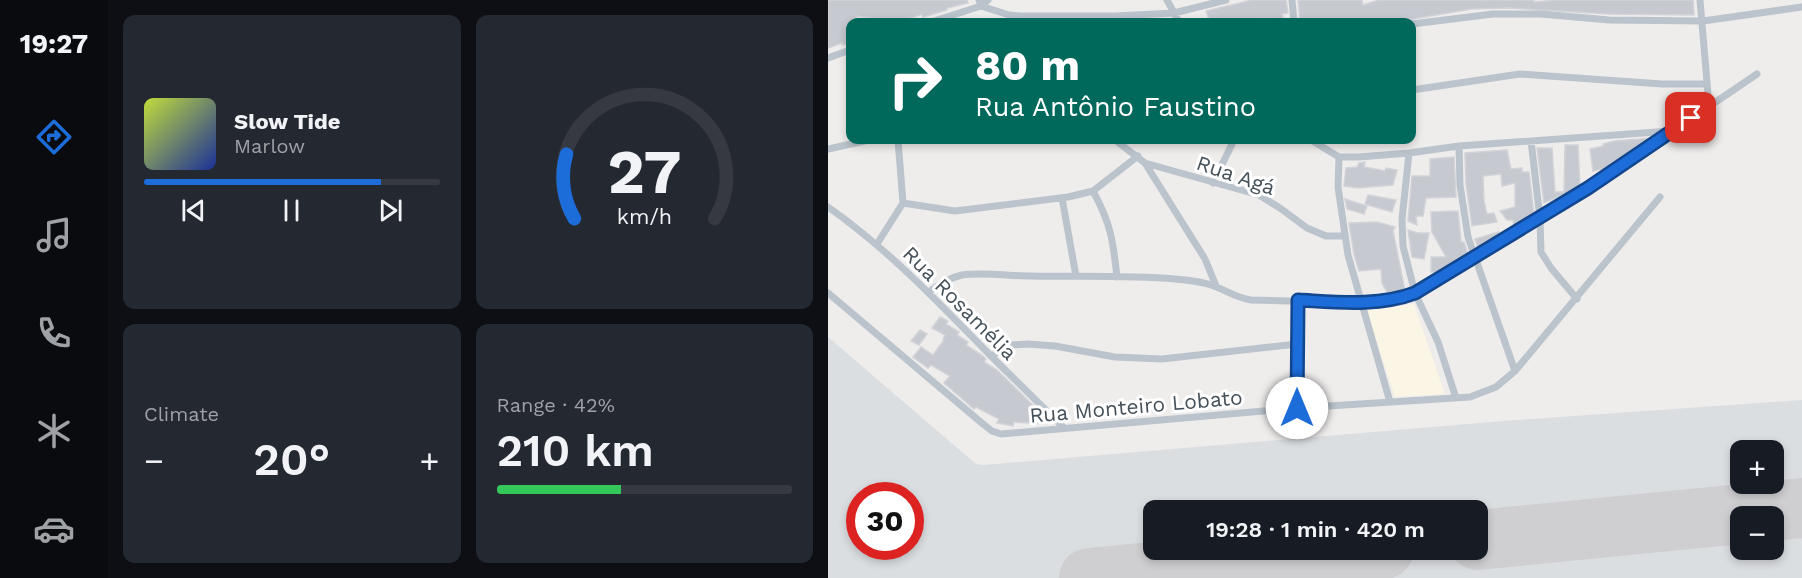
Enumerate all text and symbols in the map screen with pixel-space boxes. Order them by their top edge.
text: 19:27 [20,28,88,60]
text: 80 m [975,41,1080,90]
icon: right [876,42,954,120]
text: Rua Antônio Faustino [975,91,1256,123]
pin [1665,92,1716,143]
icon: arrive [1674,101,1707,134]
text: Slow Tide [234,109,341,134]
icon: directions [33,116,75,158]
text: Marlow [234,134,305,158]
text: 27 [607,135,681,208]
street label: Rua Agá [1193,150,1279,200]
icon: previous [177,194,210,227]
icon: pause [275,194,308,227]
icon: next [374,194,407,227]
text: km/h [617,205,672,230]
icon: music [33,214,75,256]
street label: Rua Rosamélia [898,241,1022,365]
icon: phone [33,312,75,354]
position arrow [1265,376,1329,440]
street label: Rua Monteiro Lobato [1028,384,1244,428]
text: Range · 42% [497,393,615,417]
text: Climate [144,402,219,426]
icon: climate [33,410,75,452]
text: 210 km [497,424,654,477]
text: 20° [253,433,330,486]
map controls [1730,440,1784,560]
button: + [1730,440,1784,494]
text: − [144,441,164,480]
text: + [420,441,440,480]
speed limit sign: 30 [846,482,924,560]
button: − [1730,506,1784,560]
icon: car [33,508,75,550]
text: 19:28 · 1 min · 420 m [1206,517,1425,542]

